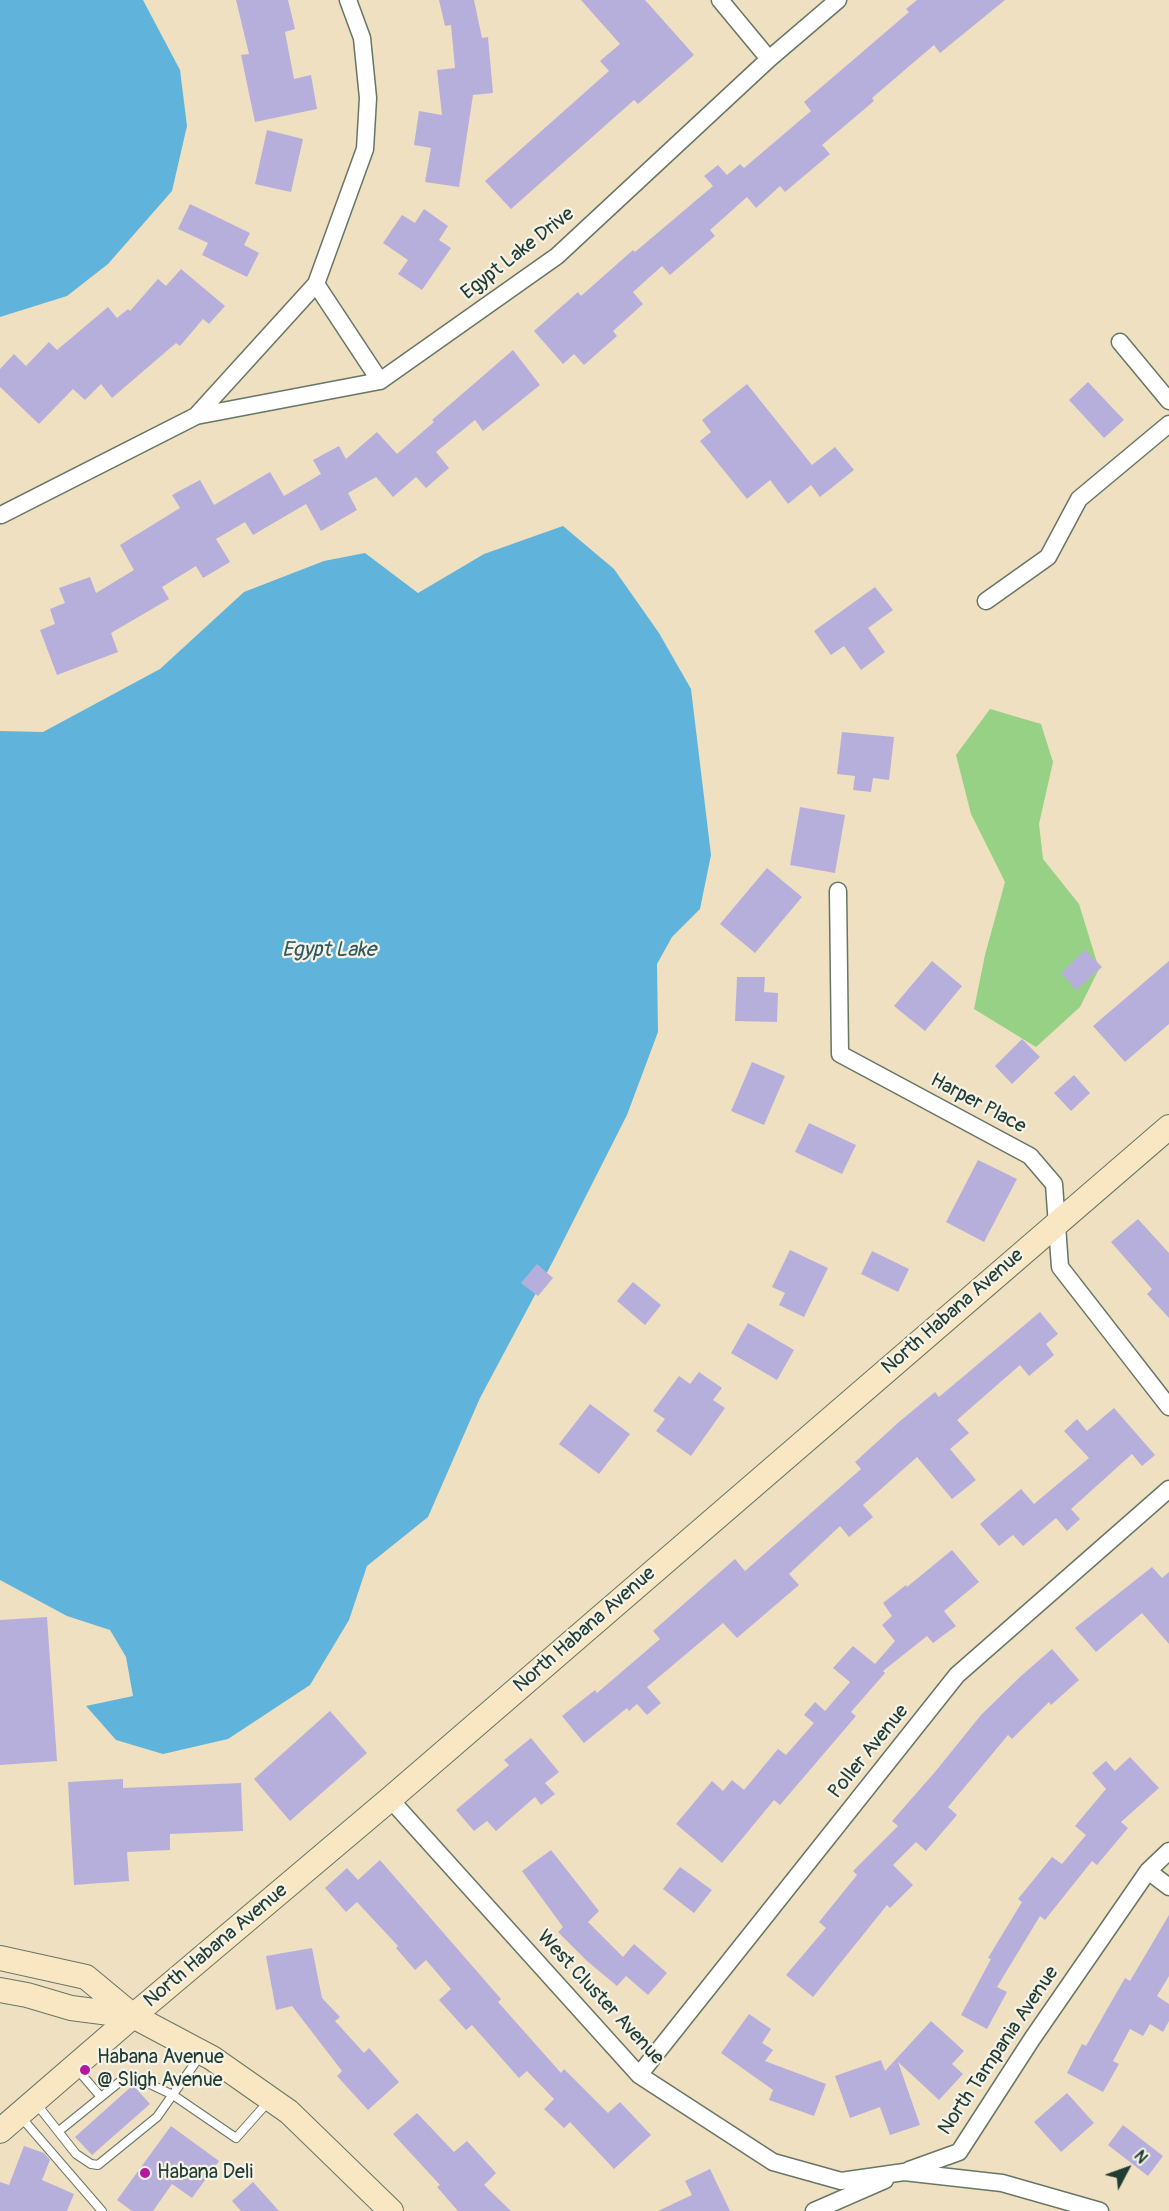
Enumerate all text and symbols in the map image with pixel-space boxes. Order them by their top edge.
street label: Egypt Lake Drive [457,202,579,306]
water label: Egypt Lake [282,938,376,964]
street label: Harper Place [926,1069,1030,1139]
street label: North Habana Avenue [877,1244,1029,1380]
street label: North Habana Avenue [509,1562,661,1698]
street label: Poller Avenue [824,1700,914,1804]
street label: North Habana Avenue [139,1879,293,2013]
street label: West Cluster Avenue [531,1926,669,2070]
street label: North Tampania Avenue [934,1962,1064,2140]
place label: Habana Avenue @ Sligh Avenue [97,2046,224,2093]
marker: Habana Avenue @ Sligh Avenue [78,2063,92,2077]
north arrow [1097,2139,1157,2199]
text: N [1129,2147,1152,2168]
place label: Habana Deli [157,2161,253,2185]
marker: Habana Deli [138,2166,152,2180]

